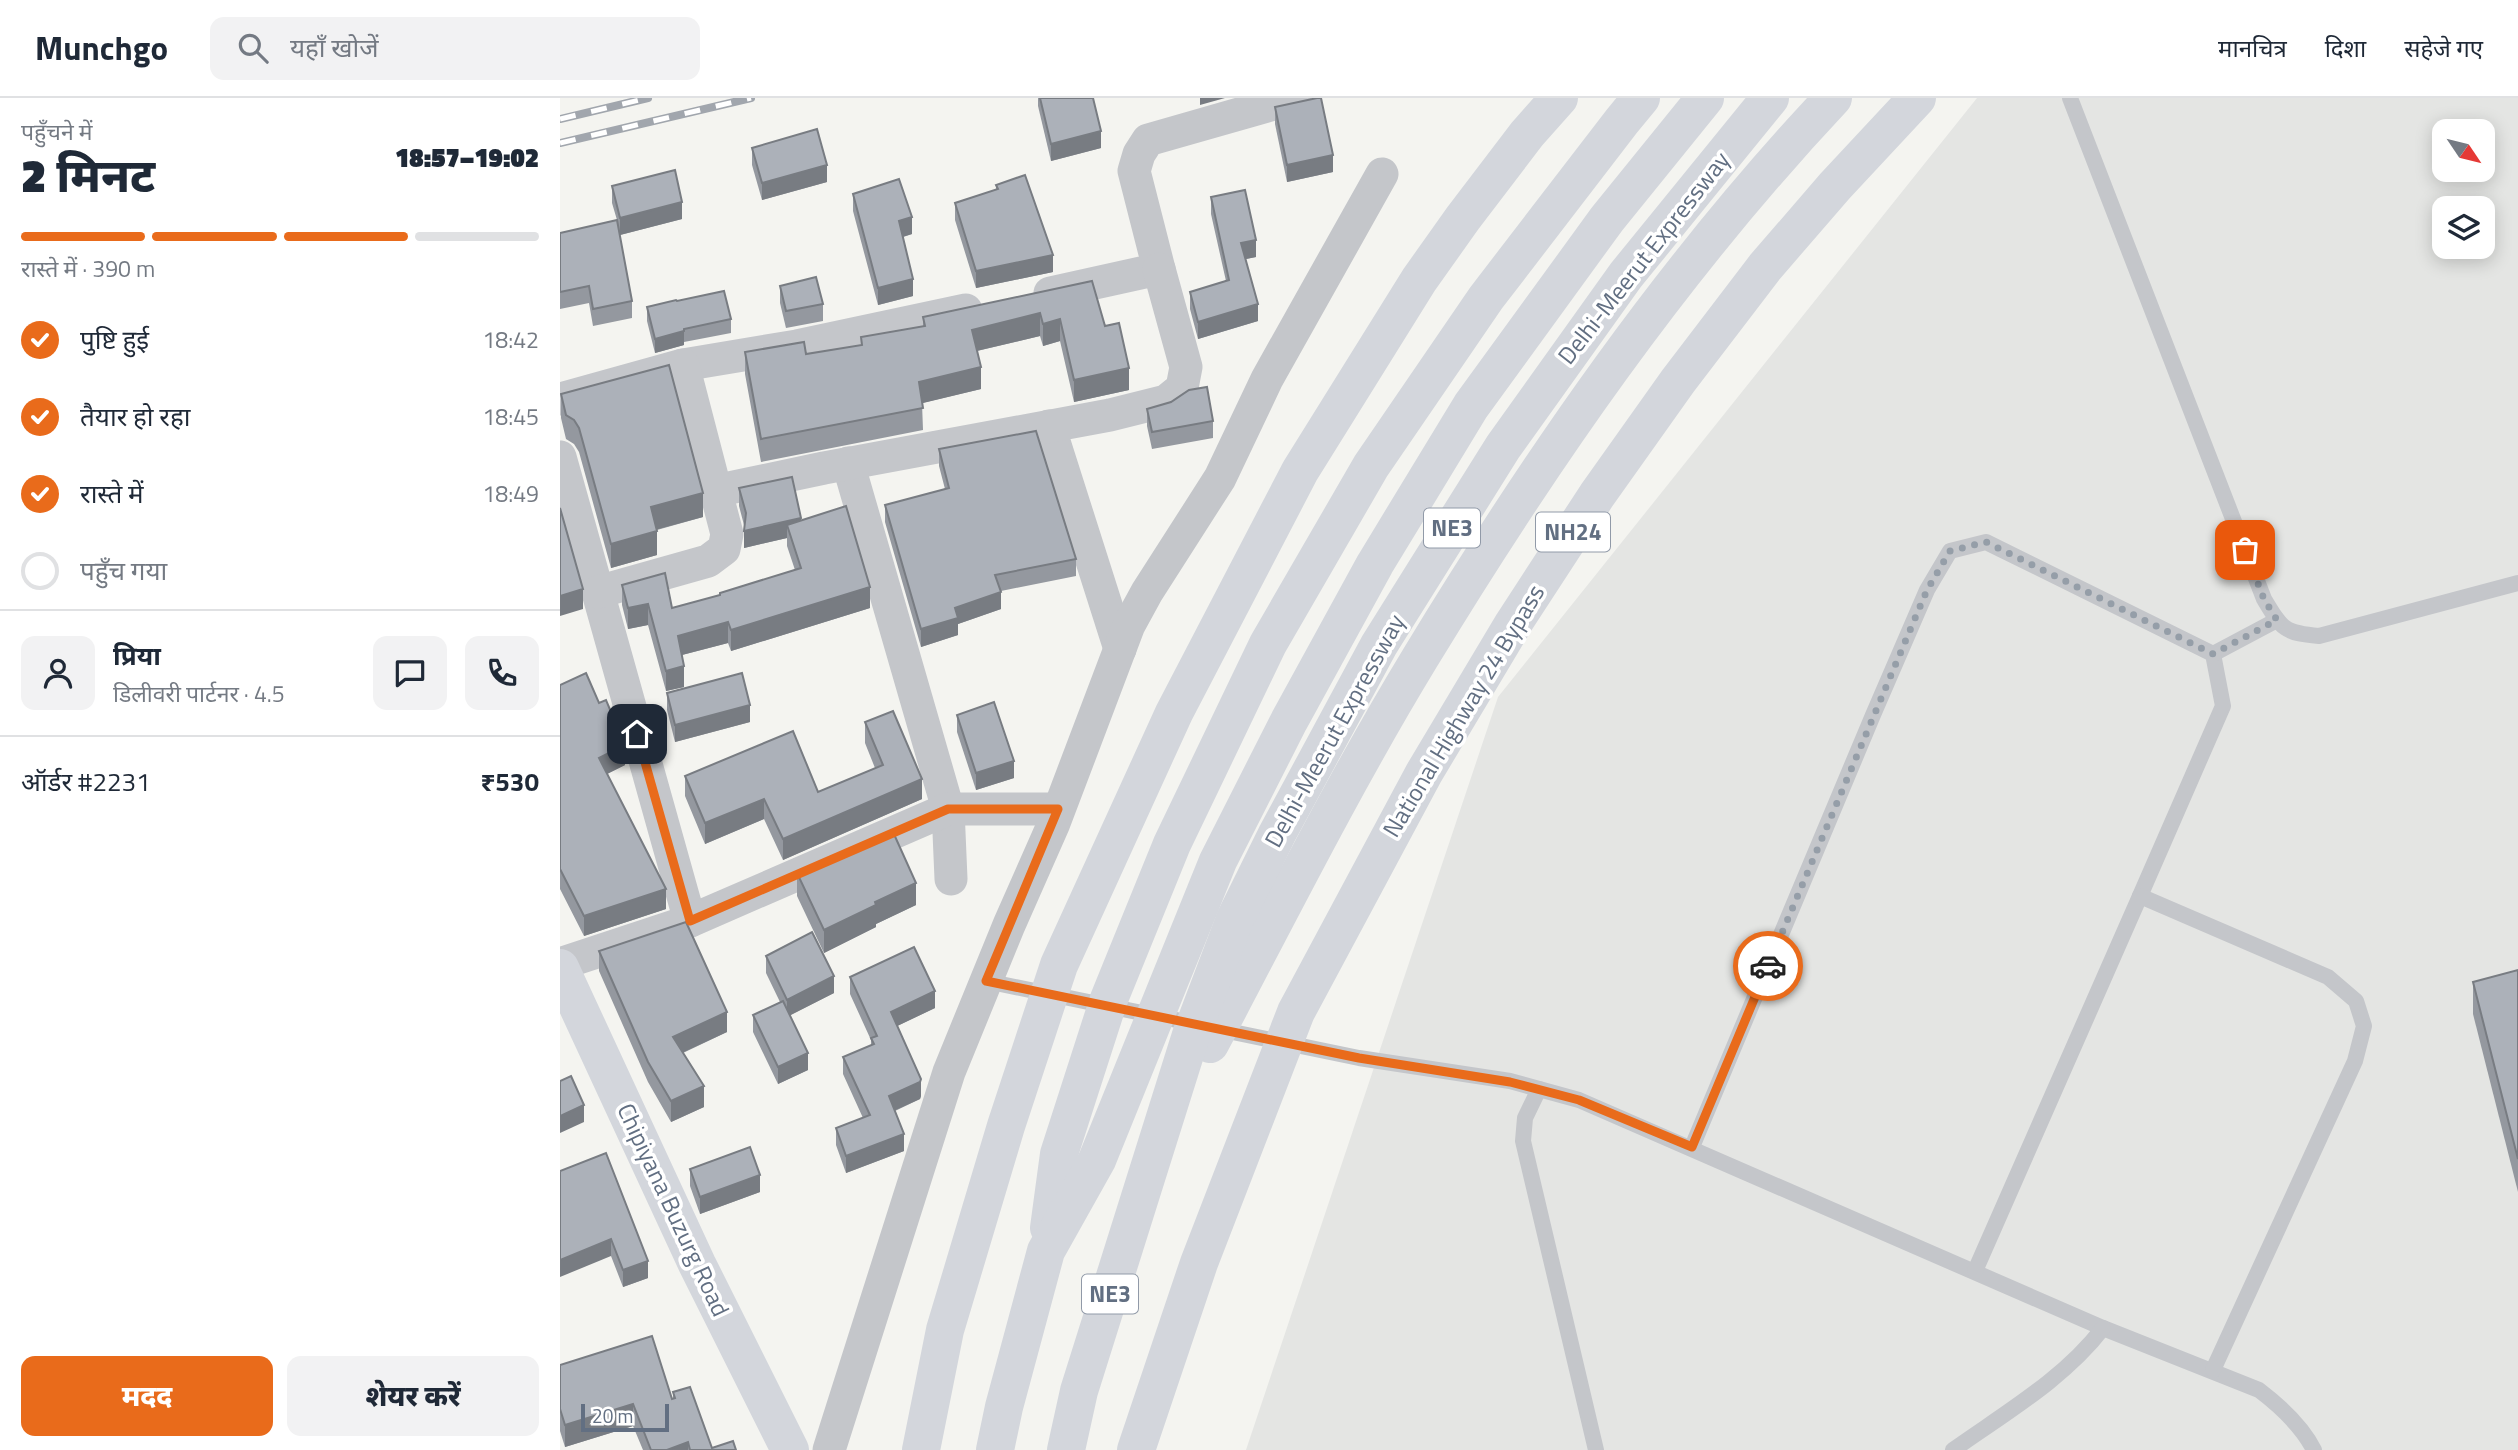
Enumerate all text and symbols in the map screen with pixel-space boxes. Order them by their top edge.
search box [210,17,700,80]
text: Munchgo [35,23,168,73]
text: यहाँ खोजें [290,28,379,67]
icon: search [234,29,272,67]
text: मानचित्र [2218,30,2287,66]
text: दिशा [2325,30,2366,66]
text: सहेजे गए [2404,30,2483,66]
text: पहुँचने में [21,114,92,149]
north arrow [2432,119,2496,182]
map controls [2432,119,2495,259]
text: 18:57–19:02 [395,138,539,177]
text: 2 मिनट [21,140,155,210]
street label: Delhi-Meerut Expressway [1548,143,1738,372]
button: layers [2432,196,2495,259]
text: रास्ते में · 390 m [21,251,155,286]
text: पुष्टि हुई [80,320,149,359]
icon: check [21,321,59,359]
text: 18:42 [482,322,539,357]
text: तैयार हो रहा [80,397,190,436]
icon: check [21,398,59,436]
text: 18:45 [482,399,539,434]
text: रास्ते में [80,474,144,513]
icon: check [21,475,59,513]
text: 18:49 [482,476,539,511]
road number: NE3 [1424,508,1480,548]
road number: NH24 [1536,512,1610,552]
pin [2215,520,2275,580]
icon: bag [2226,531,2264,569]
text: पहुँच गया [80,551,167,590]
street label: National Highway 24 Bypass [1373,577,1553,844]
street label: Delhi-Meerut Expressway [1255,607,1413,854]
button: person [21,636,95,710]
text: प्रिया [113,636,161,675]
button: chat [373,636,447,710]
button: phone [465,636,539,710]
text: डिलीवरी पार्टनर · 4.5 [113,676,285,711]
pin [607,704,667,764]
icon: home [618,715,656,753]
text: ऑर्डर #2231 [21,762,151,801]
text: ₹530 [480,762,539,801]
courier [1733,931,1803,1001]
icon: car [1749,947,1787,985]
street label: Chipiyana Buzurg Road [609,1097,739,1322]
road number: NE3 [1082,1274,1138,1314]
button: मदद [21,1356,273,1436]
button: शेयर करें [287,1356,539,1436]
scale bar [581,1401,668,1433]
text: 20 m [592,1401,633,1430]

